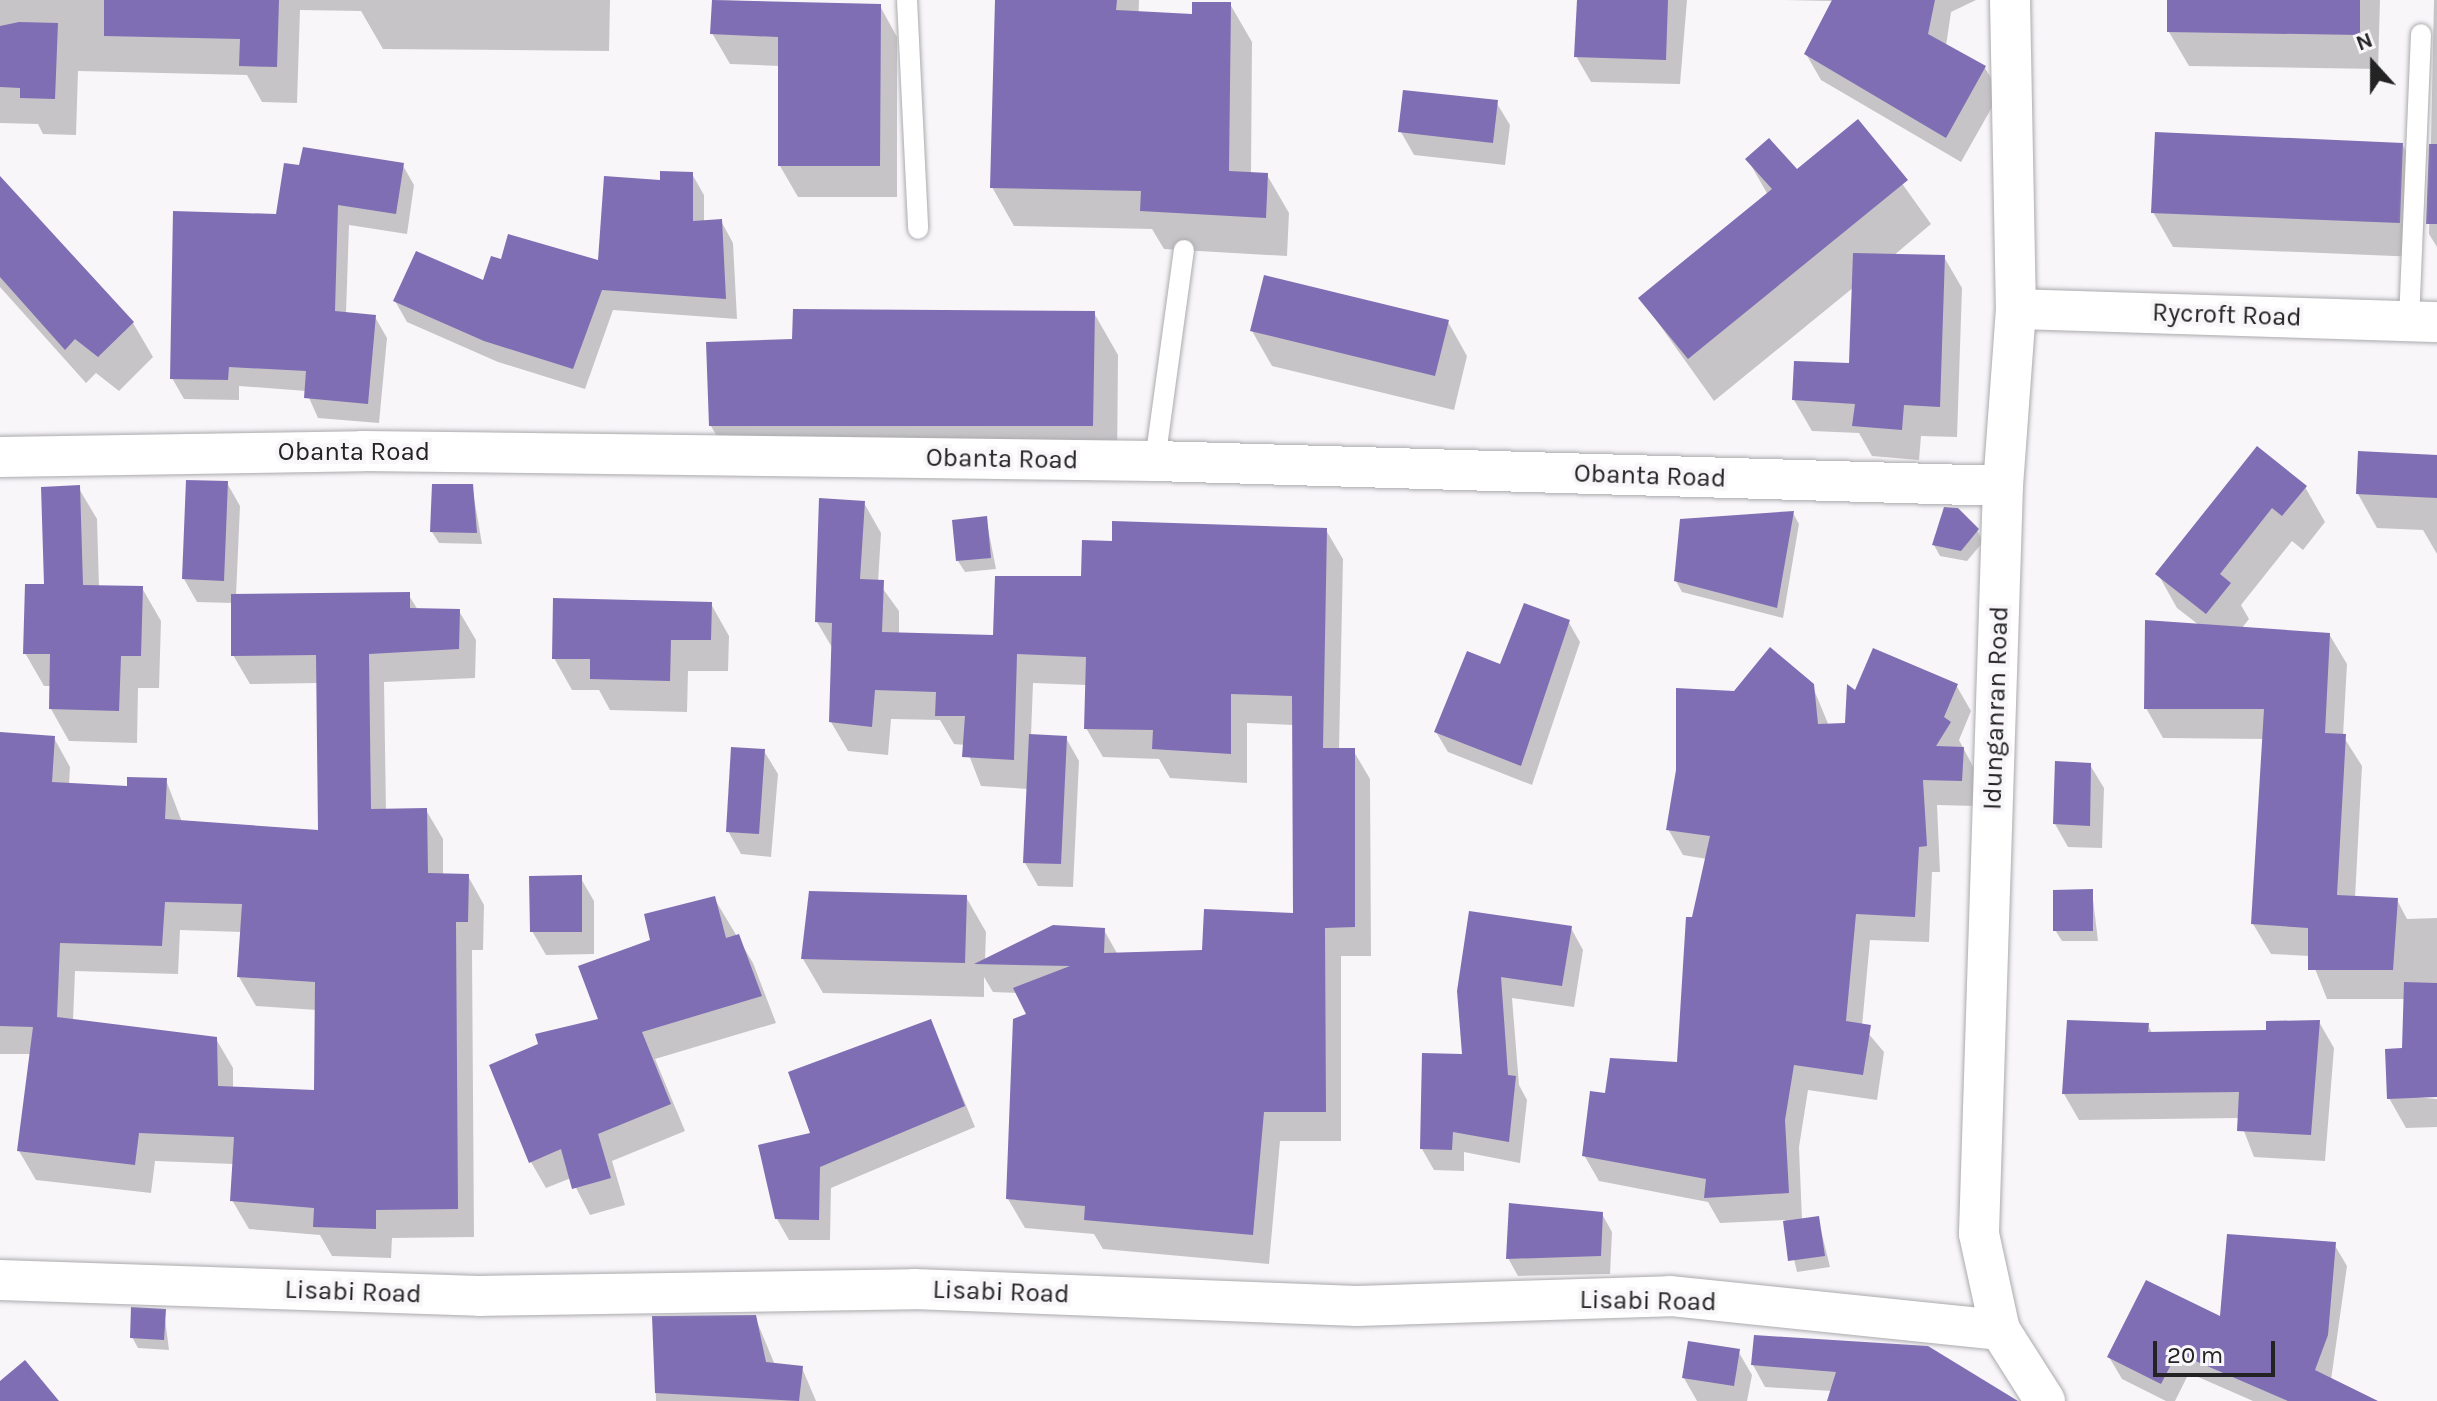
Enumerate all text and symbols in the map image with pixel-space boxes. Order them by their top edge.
north arrow [2333,24,2413,104]
text: N [2352,27,2376,57]
street label: Rycroft Road [2152,297,2302,333]
street label: Obanta Road [278,436,430,468]
street label: Obanta Road [926,442,1078,476]
street label: Obanta Road [1573,458,1727,494]
street label: Idunganran Road [1977,605,2015,811]
street label: Lisabi Road [284,1274,422,1310]
street label: Lisabi Road [932,1274,1070,1310]
street label: Lisabi Road [1579,1284,1717,1318]
scale bar [2157,1325,2279,1375]
text: 20 m [2167,1341,2223,1369]

